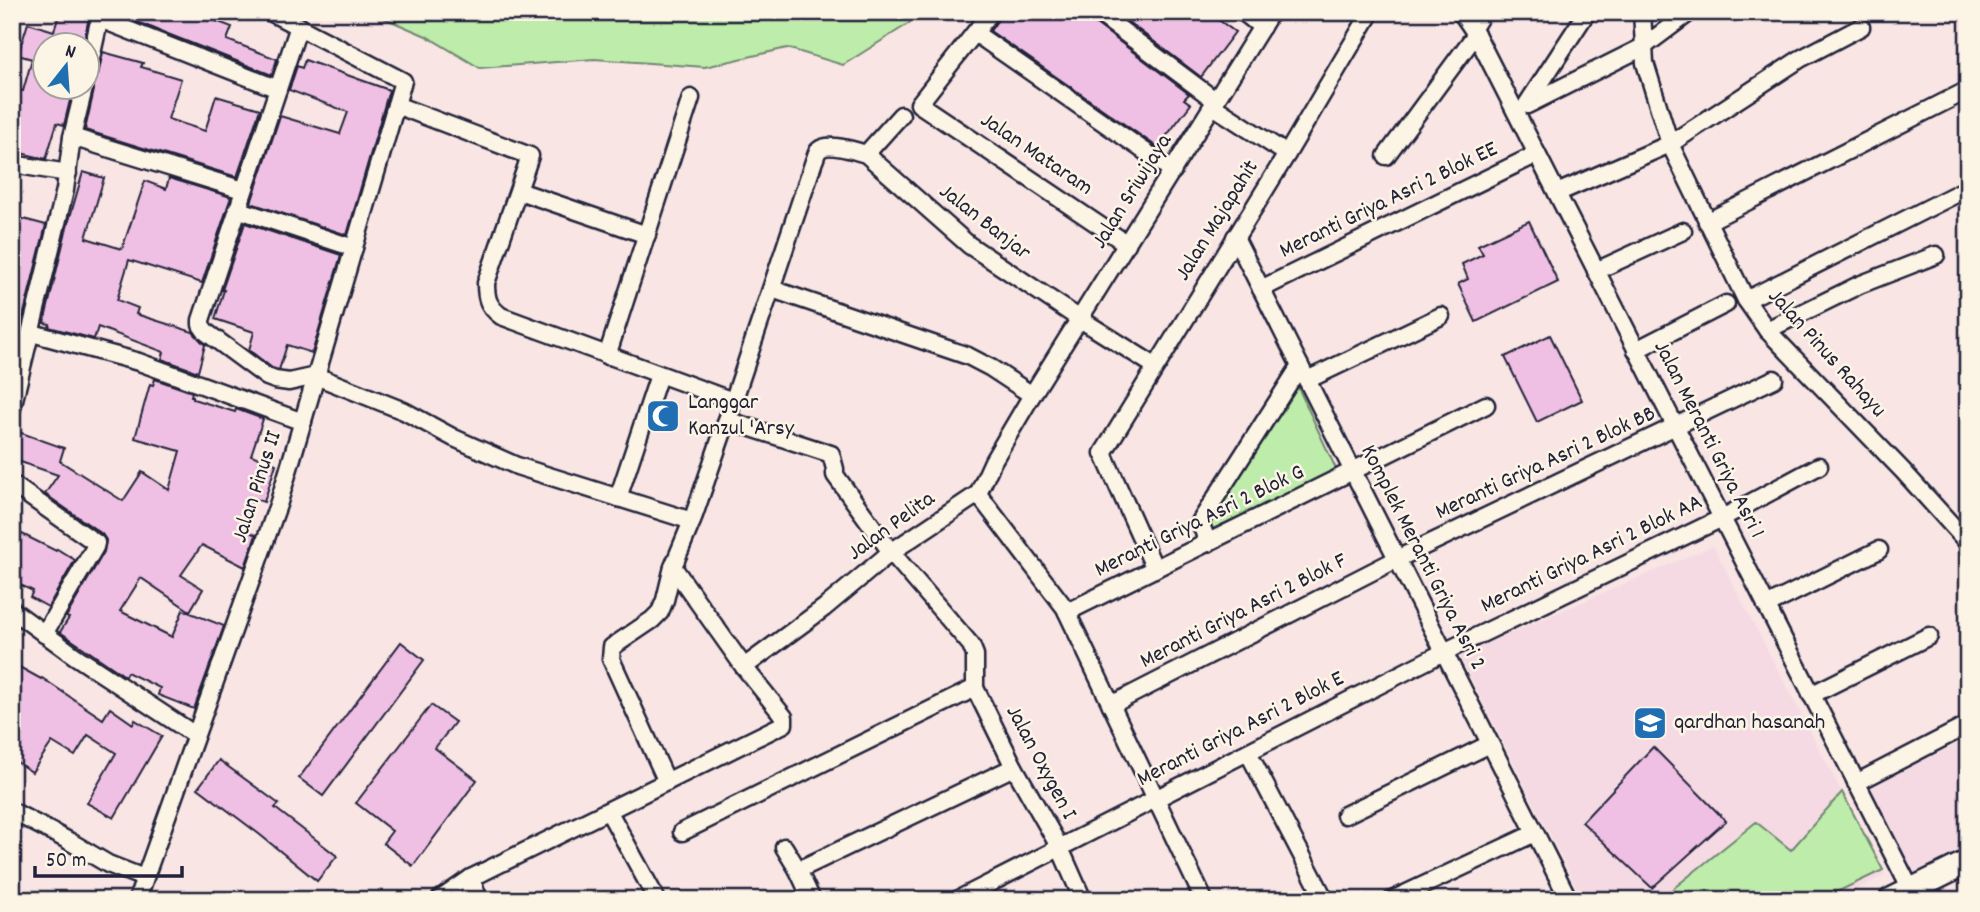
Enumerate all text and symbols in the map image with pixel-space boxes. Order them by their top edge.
north arrow [32,32,102,102]
text: N [62,39,78,67]
street label: Jalan Mataram [973,105,1099,205]
street label: Jalan Sriwijaya [1085,127,1182,256]
street label: Meranti Griya Asri 2 Blok EE [1274,134,1504,268]
street label: Jalan Majapahit [1168,154,1268,288]
street label: Jalan Banjar [931,176,1037,270]
street label: Jalan Pinus Rahayu [1759,282,1893,426]
street label: Jalan Meranti Griya Asri 1 [1644,335,1772,545]
place label: Langgar Kanzul 'Arsy [688,387,795,446]
mosque icon: Langgar Kanzul 'Arsy [644,397,682,435]
street label: Meranti Griya Asri 2 Blok BB [1430,398,1662,530]
street label: Jalan Pinus II [224,427,292,547]
street label: Komplek Meranti Griya Asri 2 [1351,440,1493,676]
street label: Meranti Griya Asri 2 Blok G [1090,457,1310,587]
street label: Jalan Pelita [842,483,943,570]
street label: Meranti Griya Asri 2 Blok AA [1475,487,1709,623]
street label: Meranti Griya Asri 2 Blok F [1135,545,1354,679]
street label: Meranti Griya Asri 2 Blok E [1132,663,1351,797]
street label: Jalan Oxygen I [996,700,1084,826]
school or university icon: qardhan hasanah [1631,704,1669,742]
place label: qardhan hasanah [1674,707,1825,740]
scale bar [35,835,182,879]
text: 50 m [46,847,86,877]

